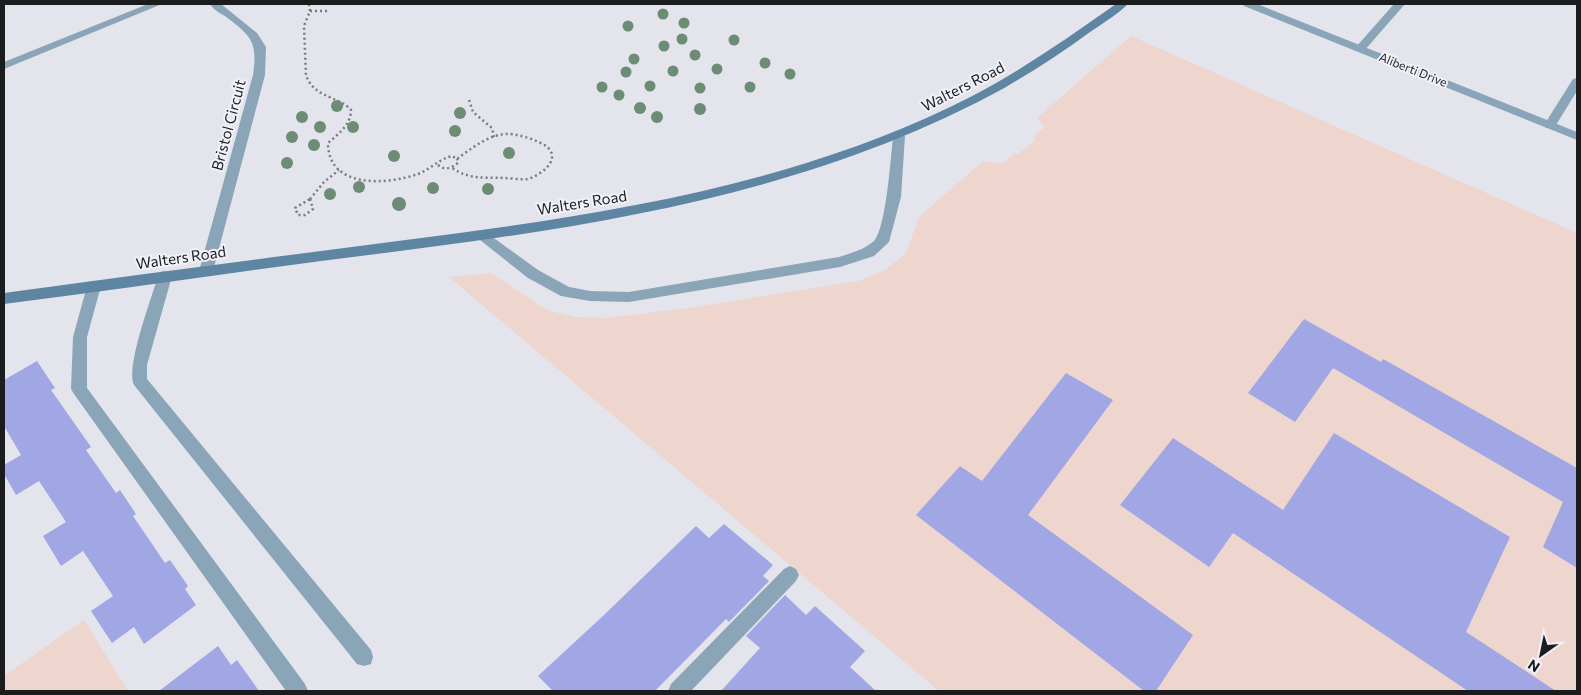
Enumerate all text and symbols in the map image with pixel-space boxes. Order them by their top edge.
street label: Aliberti Drive [1377,49,1449,89]
street label: Walters Road [918,58,1007,115]
street label: Bristol Circuit [207,77,249,172]
street label: Walters Road [536,186,628,218]
street label: Walters Road [135,242,227,272]
north arrow [1516,630,1566,680]
text: N [1525,656,1543,676]

